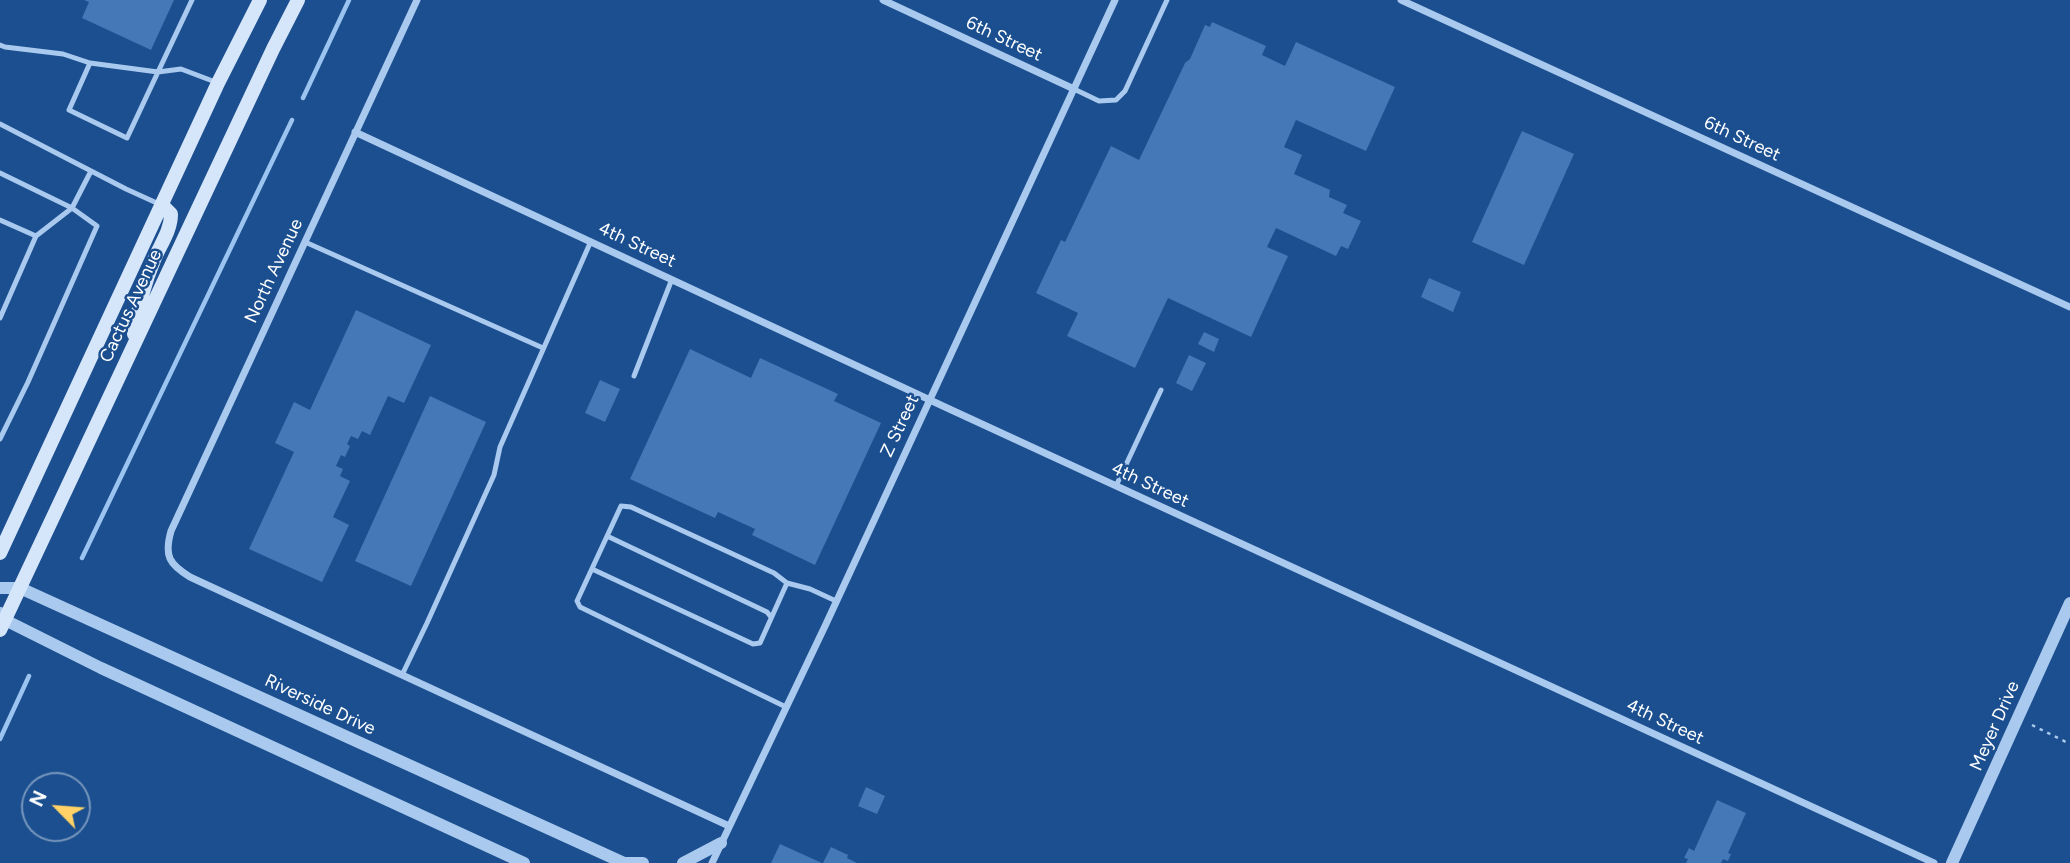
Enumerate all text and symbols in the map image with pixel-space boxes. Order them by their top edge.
street label: 6th Street [962,12,1046,66]
street label: 6th Street [1700,112,1784,166]
street label: North Avenue [240,215,308,327]
street label: 4th Street [595,218,679,272]
street label: Cactus Avenue [95,246,167,366]
street label: Z Street [876,391,924,461]
street label: 4th Street [1108,458,1192,512]
street label: Riverside Drive [261,670,379,740]
street label: Meyer Drive [1966,678,2024,774]
street label: 4th Street [1623,695,1707,749]
north arrow [21,772,91,842]
text: N [25,787,52,810]

